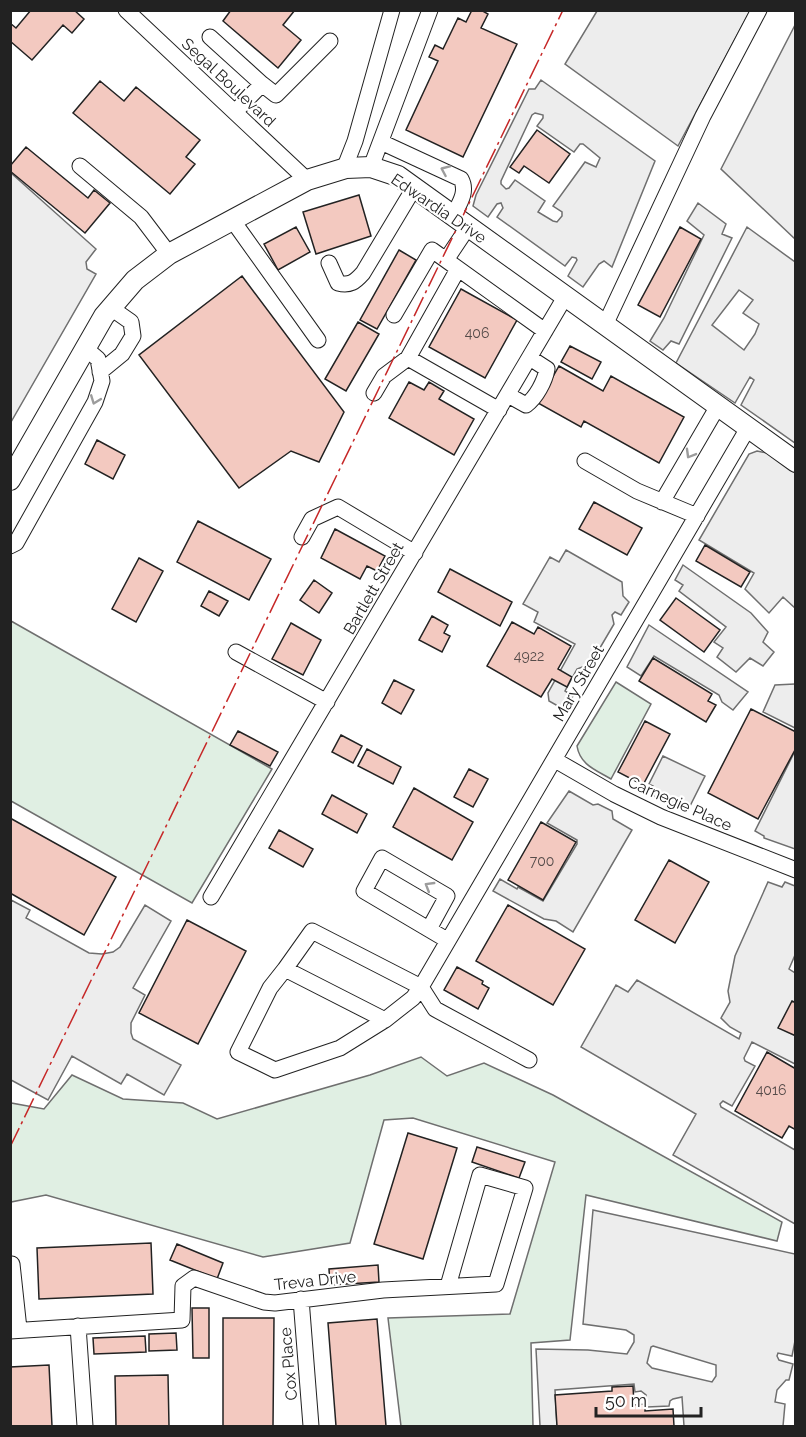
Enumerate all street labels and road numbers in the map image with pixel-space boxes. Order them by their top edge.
street label: Segal Boulevard [178,34,280,131]
street label: Edwardia Drive [387,170,490,247]
street label: Bartlett Street [339,538,408,638]
street label: Mary Street [549,641,608,725]
street label: Carnegie Place [625,772,735,835]
street label: Treva Drive [273,1267,357,1294]
street label: Cox Place [276,1327,301,1401]

